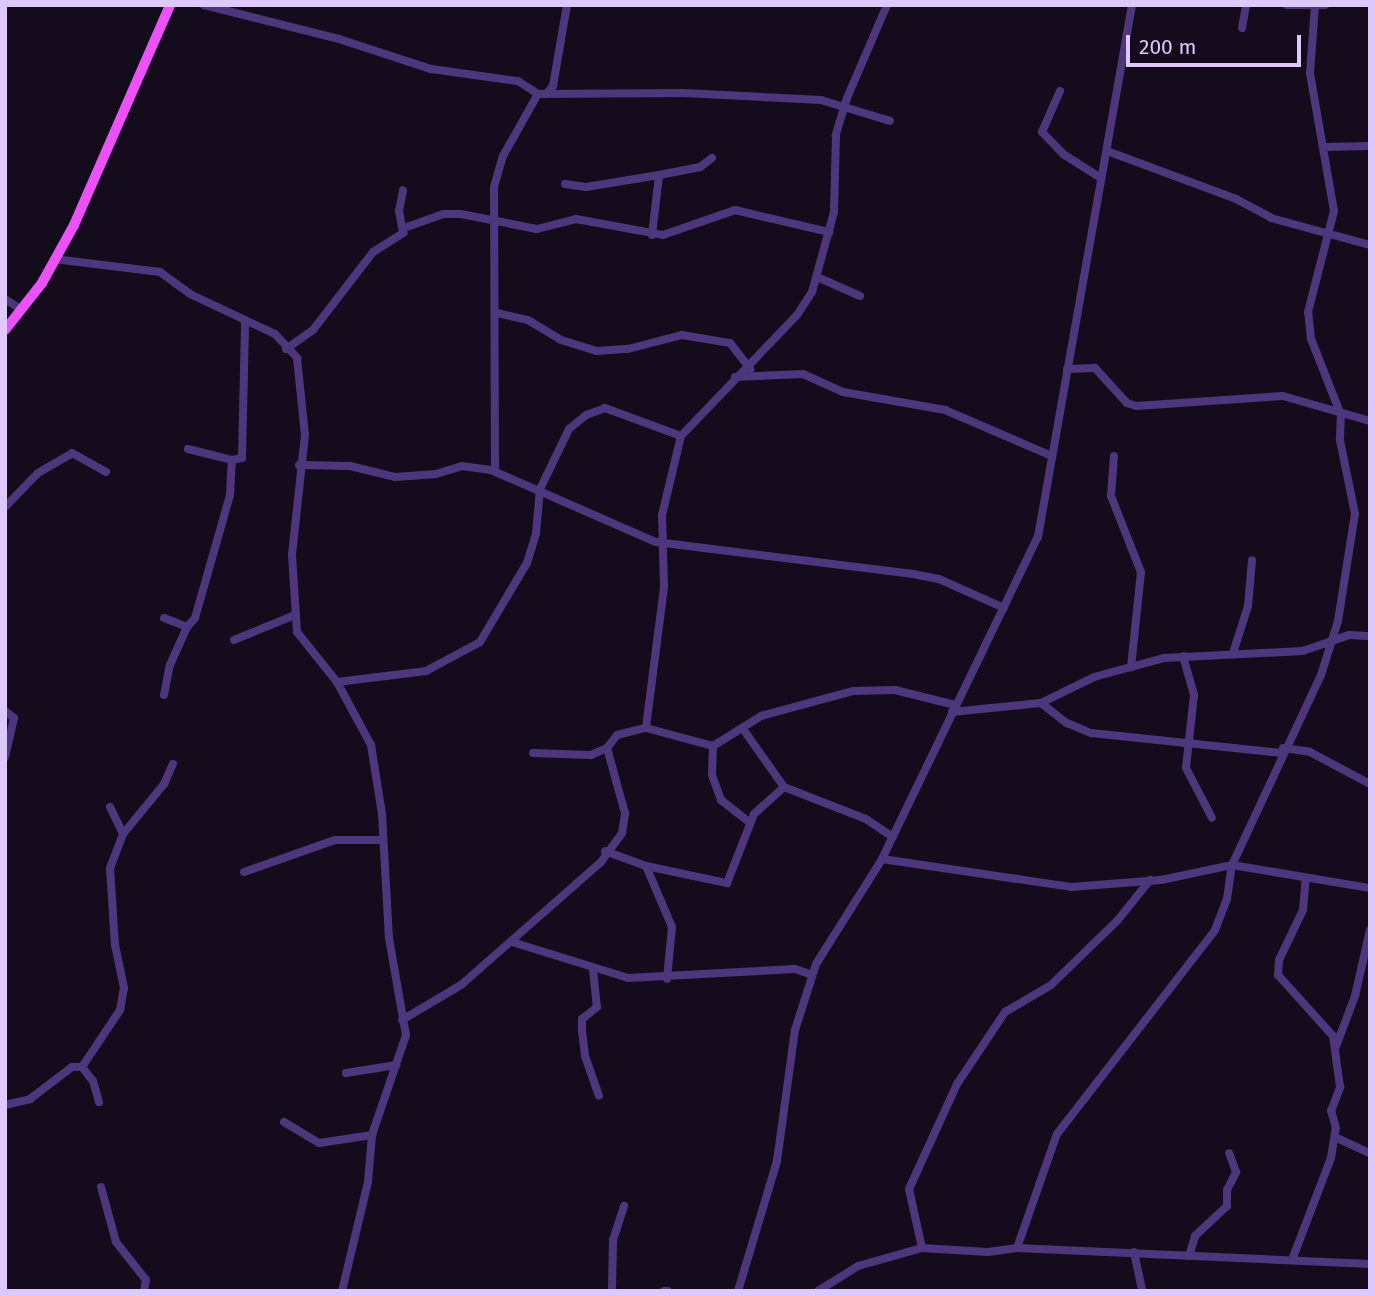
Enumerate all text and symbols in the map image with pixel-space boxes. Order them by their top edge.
scale bar [1130,21,1305,65]
text: 200 m [1139,34,1196,60]

